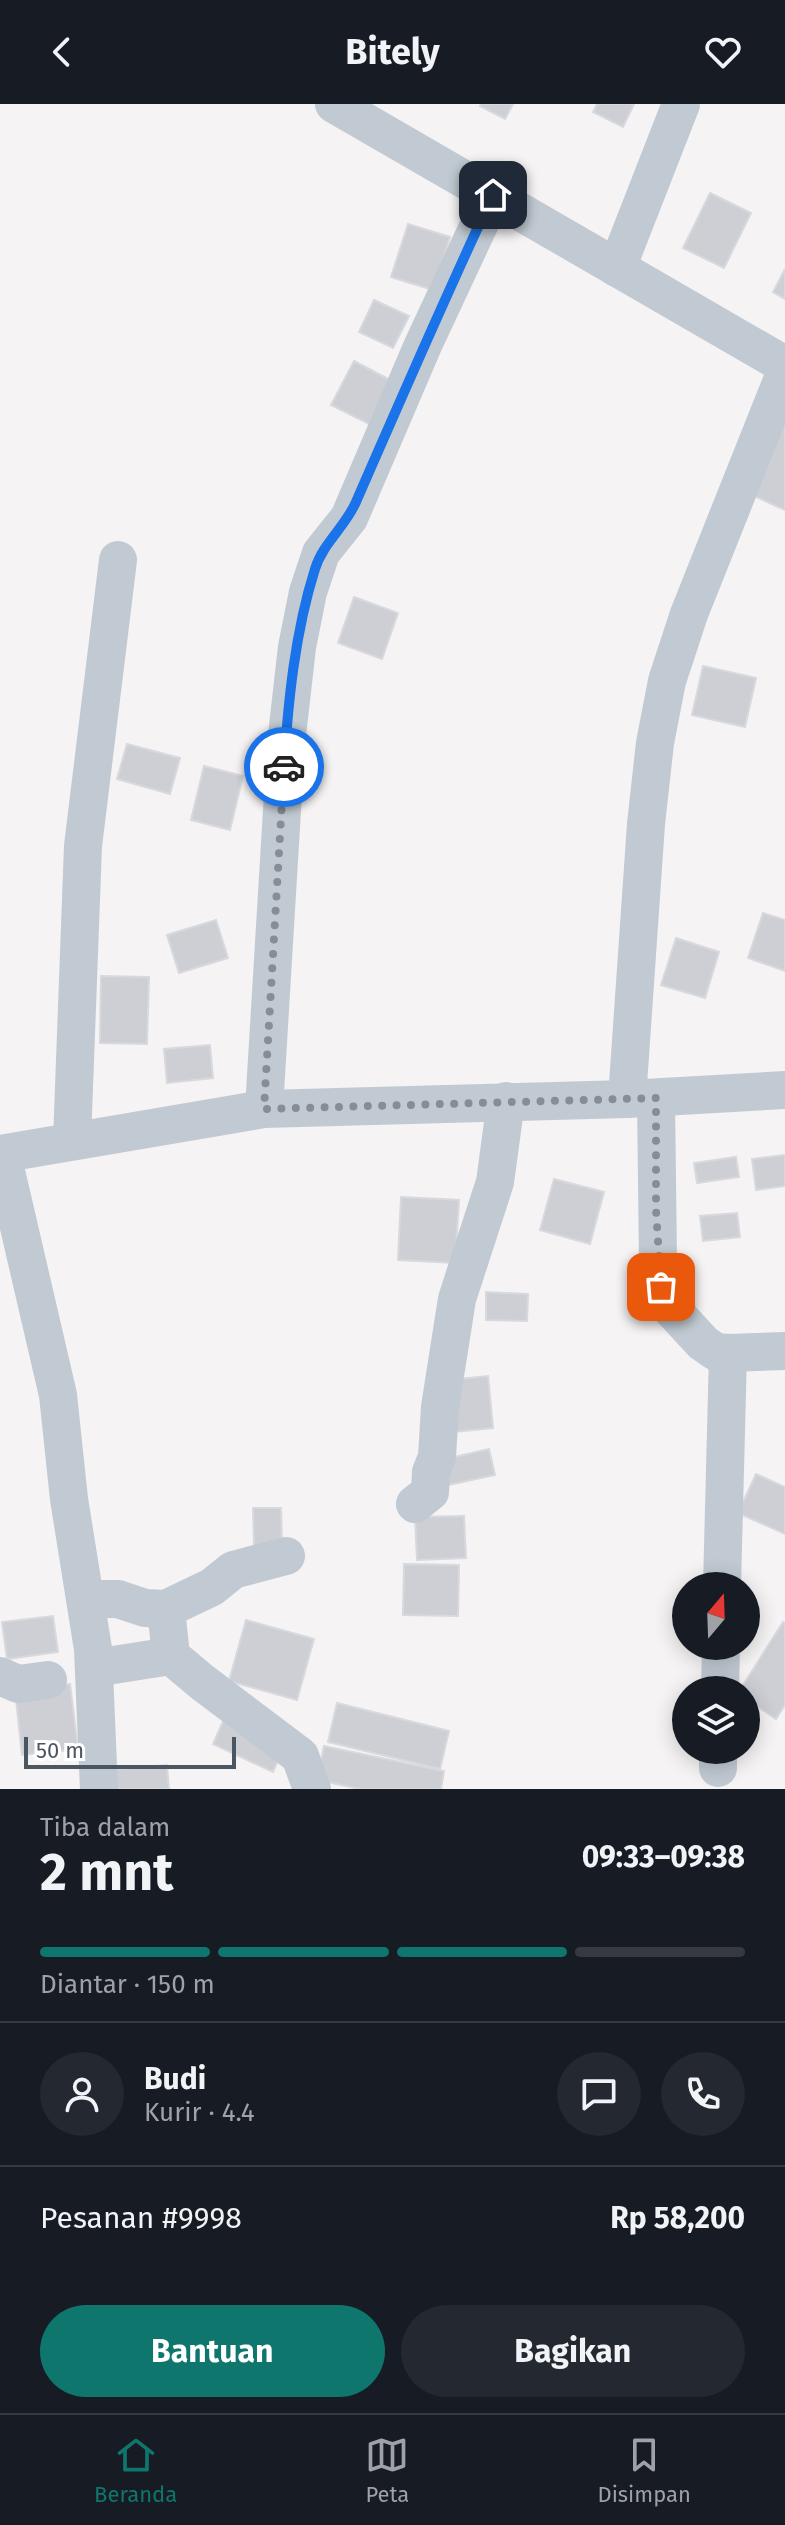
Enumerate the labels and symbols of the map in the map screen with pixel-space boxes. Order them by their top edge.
pin [459,161,527,229]
courier [244,727,324,807]
pin [627,1253,695,1321]
north arrow [672,1572,760,1660]
scale bar [24,1733,236,1769]

